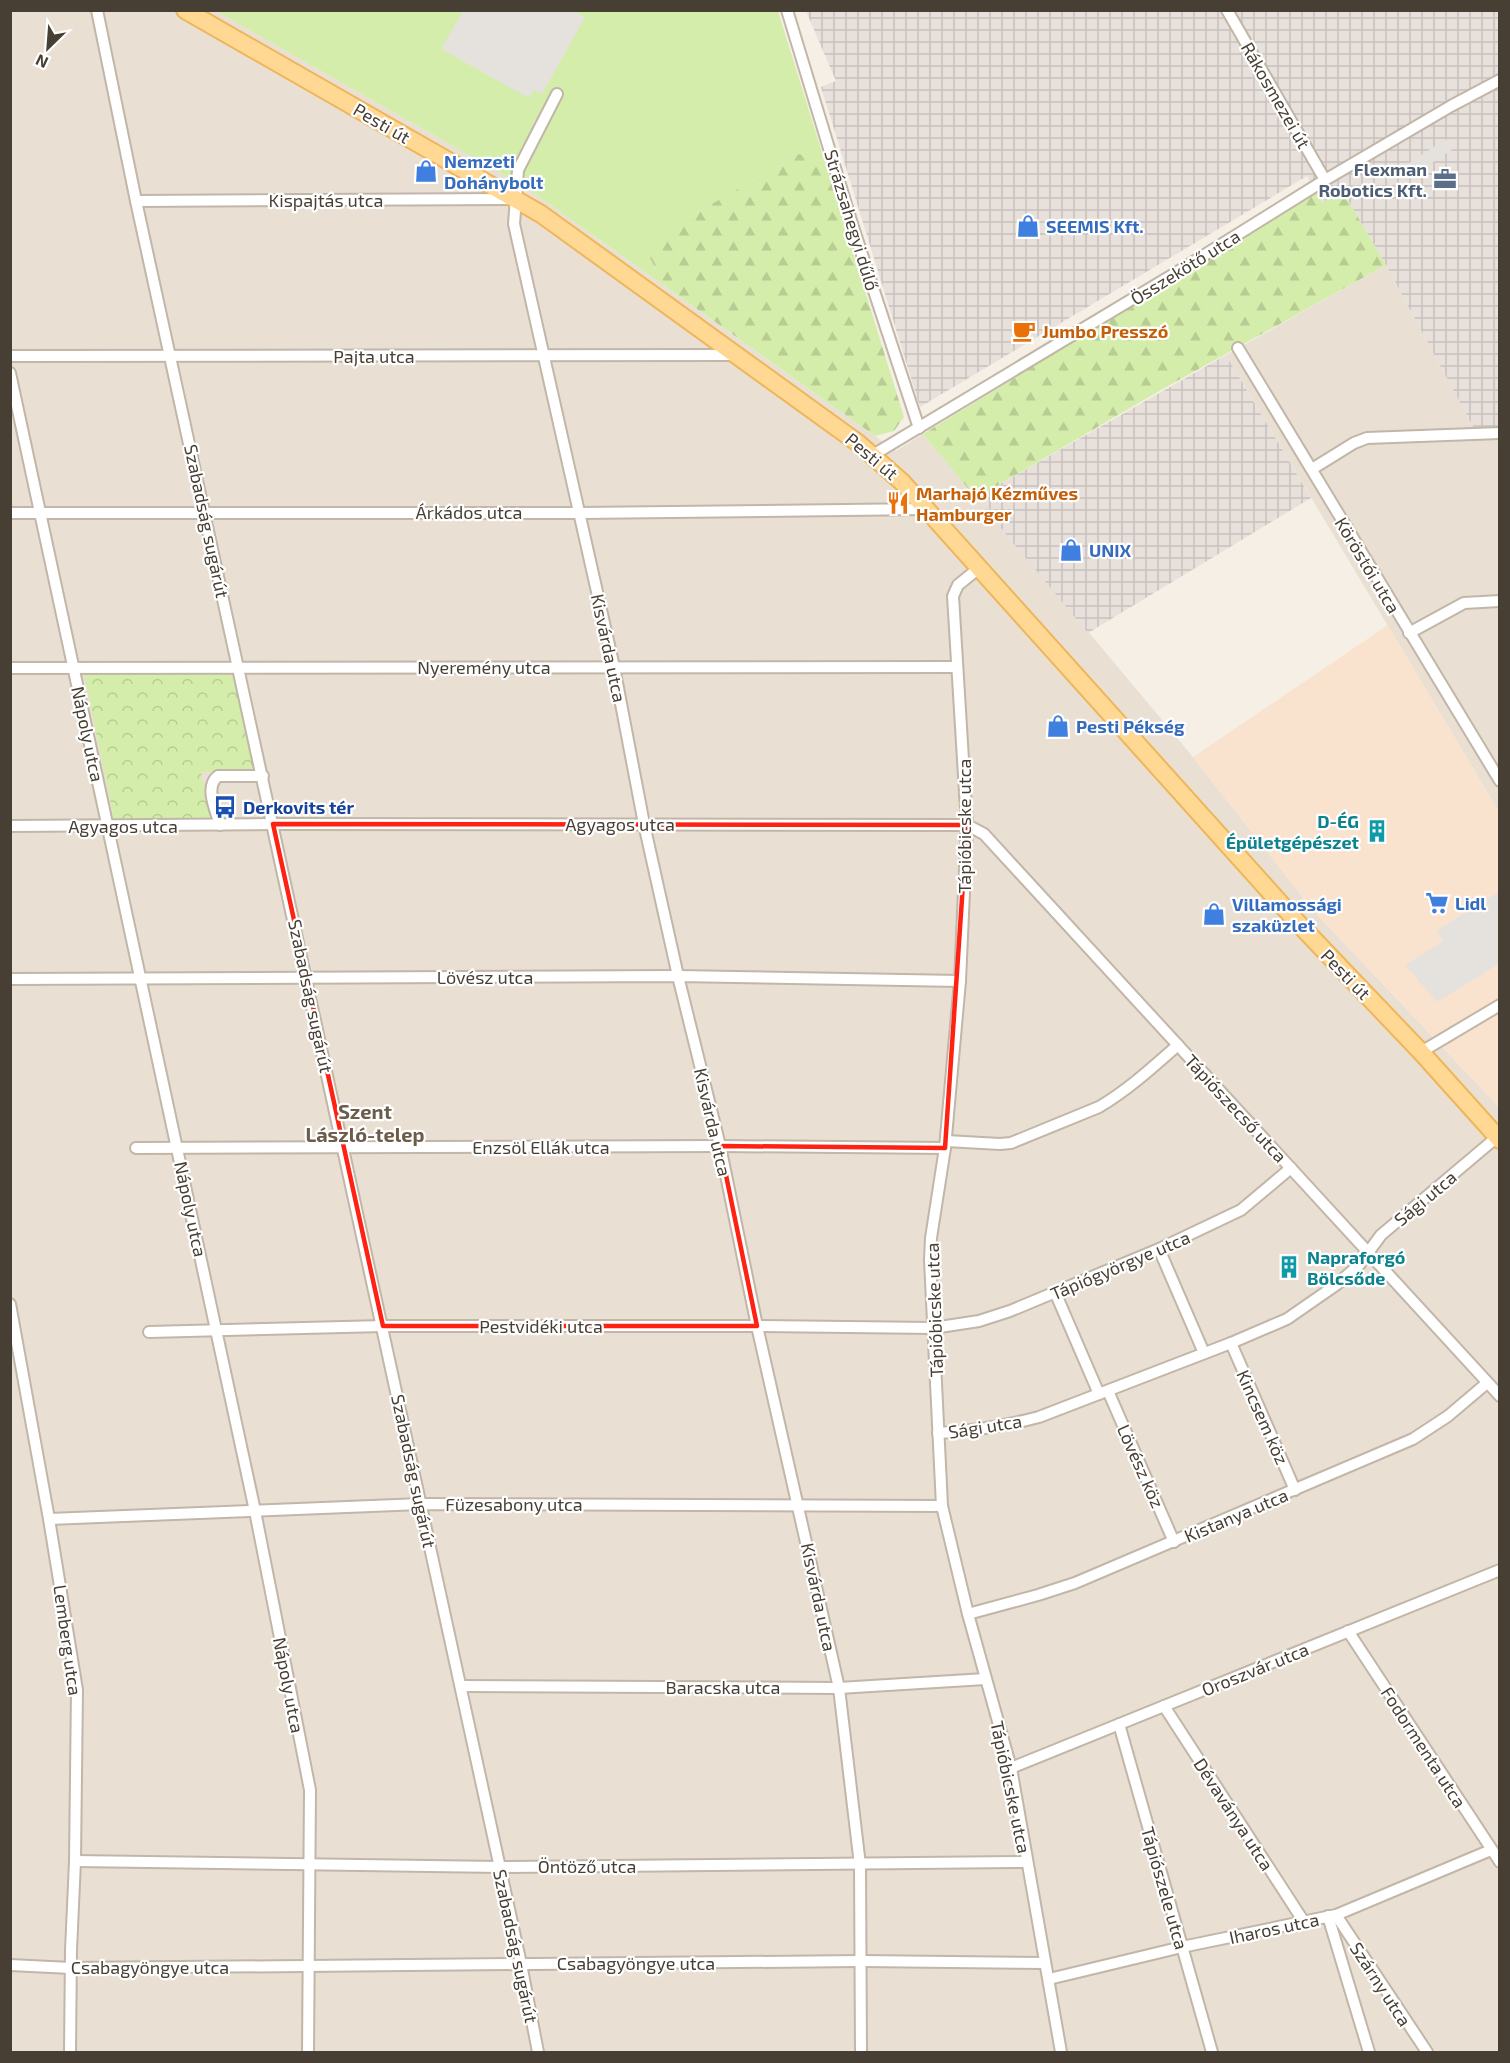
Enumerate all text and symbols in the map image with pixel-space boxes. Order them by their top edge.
north arrow [18,18,78,78]
street label: Rákosmezei út [1237,38,1315,152]
text: N [32,51,51,73]
street label: Pesti út [350,98,414,148]
street label: Strázsahegyi dűlő [820,147,884,293]
place label: Nemzeti Dohánybolt [444,150,544,193]
shop icon: Nemzeti Dohánybolt [413,158,439,184]
place label: Flexman Robotics Kft. [1318,158,1427,201]
office icon: Flexman Robotics Kft. [1432,166,1458,192]
street label: Kispajtás utca [269,189,383,211]
shop icon: SEEMIS Kft. [1015,213,1041,239]
place label: SEEMIS Kft. [1046,215,1144,237]
street label: Összekötő utca [1126,225,1244,309]
cafe icon: Jumbo Presszó [1011,318,1037,344]
place label: Jumbo Presszó [1042,320,1168,342]
street label: Pajta utca [333,345,415,367]
street label: Pesti út [841,428,903,484]
street label: Szabadság sugárút [180,442,234,600]
place label: Marhajó Kézműves Hamburger [916,482,1078,525]
restaurant icon: Marhajó Kézműves Hamburger [885,490,911,516]
street label: Árkádos utca [416,501,522,523]
street label: Köröstói utca [1331,513,1405,617]
shop icon: UNIX [1058,537,1084,563]
place label: UNIX [1089,539,1132,561]
street label: Kisvárda utca [587,592,631,704]
street label: Nyeremény utca [417,656,551,678]
street label: Nápoly utca [67,684,109,784]
shop icon: Pesti Pékség [1045,713,1071,739]
place label: Pesti Pékség [1076,715,1185,737]
street label: Tápióbicske utca [953,759,975,893]
bus stop icon: Derkovits tér [212,794,238,820]
place label: Derkovits tér [243,796,355,818]
place label: D-ÉG Épületgépészet [1226,810,1360,853]
street label: Agyagos utca [565,813,675,835]
street label: Agyagos utca [68,815,178,837]
building icon: D-ÉG Épületgépészet [1364,818,1390,844]
supermarket icon: Lidl [1424,890,1450,916]
place label: Lidl [1455,892,1486,914]
place label: Villamossági szaküzlet [1232,893,1342,936]
shop icon: Villamossági szaküzlet [1201,901,1227,927]
street label: Szabadság sugárút [284,917,338,1075]
street label: Pesti út [1317,944,1375,1004]
street label: Lövész utca [437,966,533,988]
street label: Tápiószecső utca [1180,1049,1292,1167]
street label: Kisvárda utca [690,1066,736,1178]
district label: Szent László-telep [305,1099,425,1146]
street label: Enzsöl Ellák utca [472,1136,610,1158]
street label: Nápoly utca [170,1159,212,1259]
street label: Sági utca [1389,1166,1461,1230]
street label: Tápiógyörgye utca [1047,1226,1193,1304]
street label: Tápióbicske utca [921,1242,947,1378]
place label: Napraforgó Bölcsőde [1307,1246,1405,1289]
building icon: Napraforgó Bölcsőde [1276,1254,1302,1280]
street label: Pestvidéki utca [479,1315,603,1337]
street label: Kincsem köz [1232,1366,1294,1468]
street label: Szabadság sugárút [387,1392,441,1550]
street label: Sági utca [947,1409,1023,1443]
street label: Lövész köz [1113,1421,1169,1511]
street label: Kistanya utca [1181,1483,1291,1547]
street label: Füzesabony utca [445,1493,583,1515]
street label: Kisvárda utca [797,1541,841,1653]
street label: Lemberg utca [49,1583,87,1697]
street label: Nápoly utca [269,1635,309,1735]
street label: Oroszvár utca [1198,1638,1312,1700]
street label: Baracska utca [666,1676,780,1698]
street label: Fodormenta utca [1377,1682,1471,1812]
street label: Tápióbicske utca [986,1719,1036,1855]
street label: Dévaványa utca [1189,1754,1279,1874]
street label: Tápiószele utca [1137,1824,1193,1952]
street label: Öntöző utca [538,1855,636,1877]
street label: Szabadság sugárút [489,1867,543,2025]
street label: Iharos utca [1227,1908,1321,1948]
street label: Szárny utca [1346,1938,1416,2030]
street label: Csabagyöngye utca [557,1952,715,1974]
street label: Csabagyöngye utca [71,1956,229,1978]

